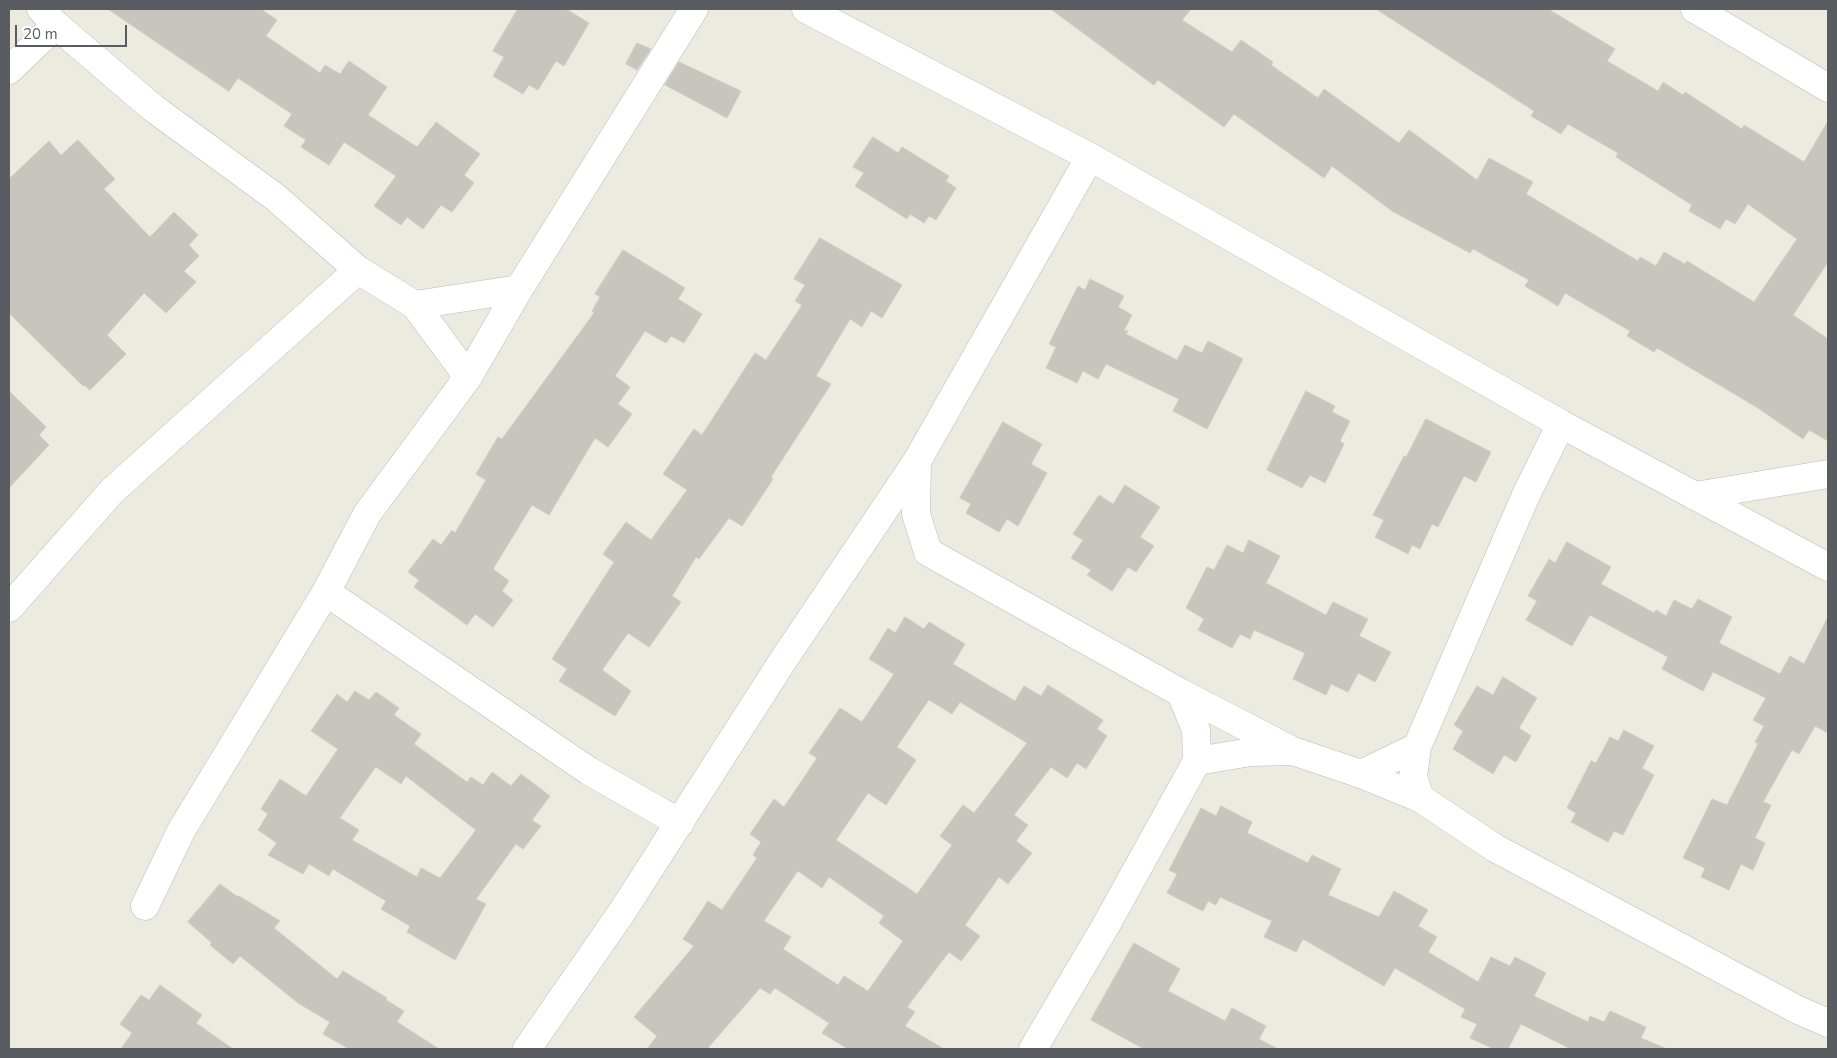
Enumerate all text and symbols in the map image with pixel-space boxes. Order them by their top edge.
scale bar [18,15,130,47]
text: 20 m [23,24,58,44]

